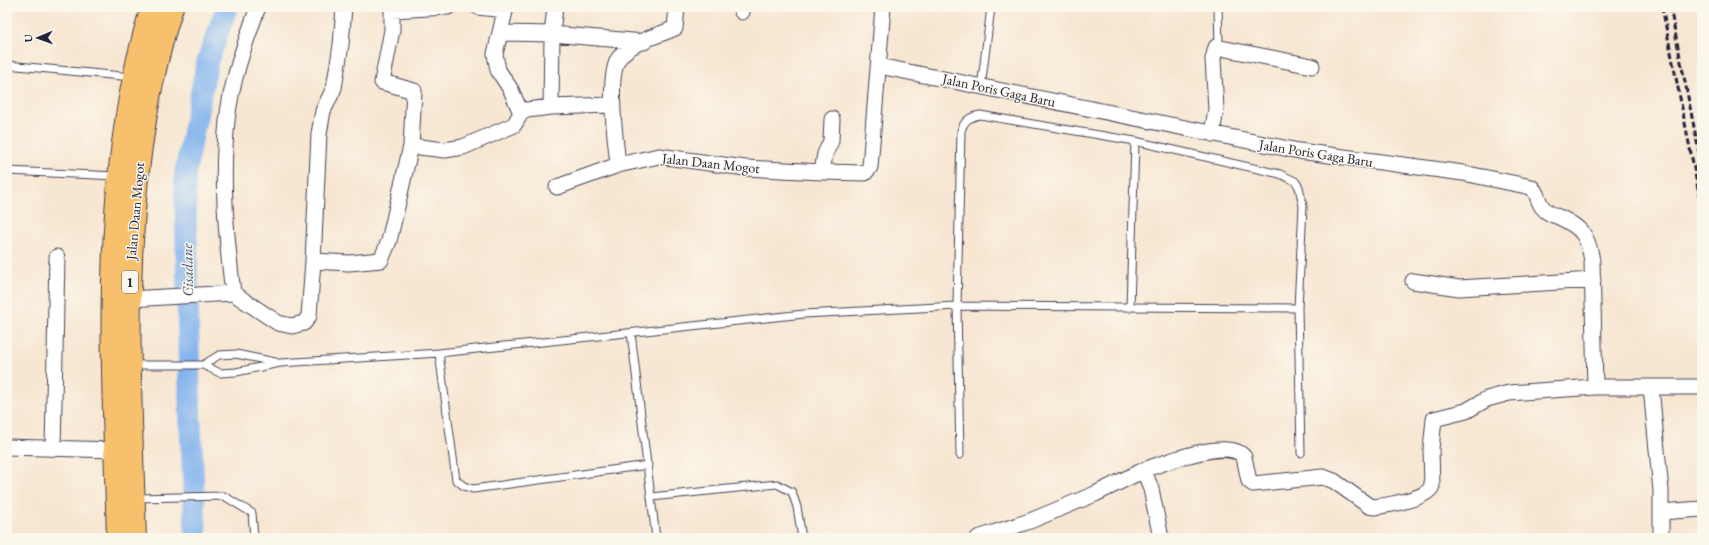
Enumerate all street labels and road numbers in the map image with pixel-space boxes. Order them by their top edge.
street label: Jalan Poris Gaga Baru [940,69,1058,111]
street label: Jalan Poris Gaga Baru [1257,135,1375,171]
street label: Jalan Daan Mogot [660,149,761,177]
street label: Jalan Daan Mogot [122,161,148,262]
road number: 1 [122,271,138,293]

